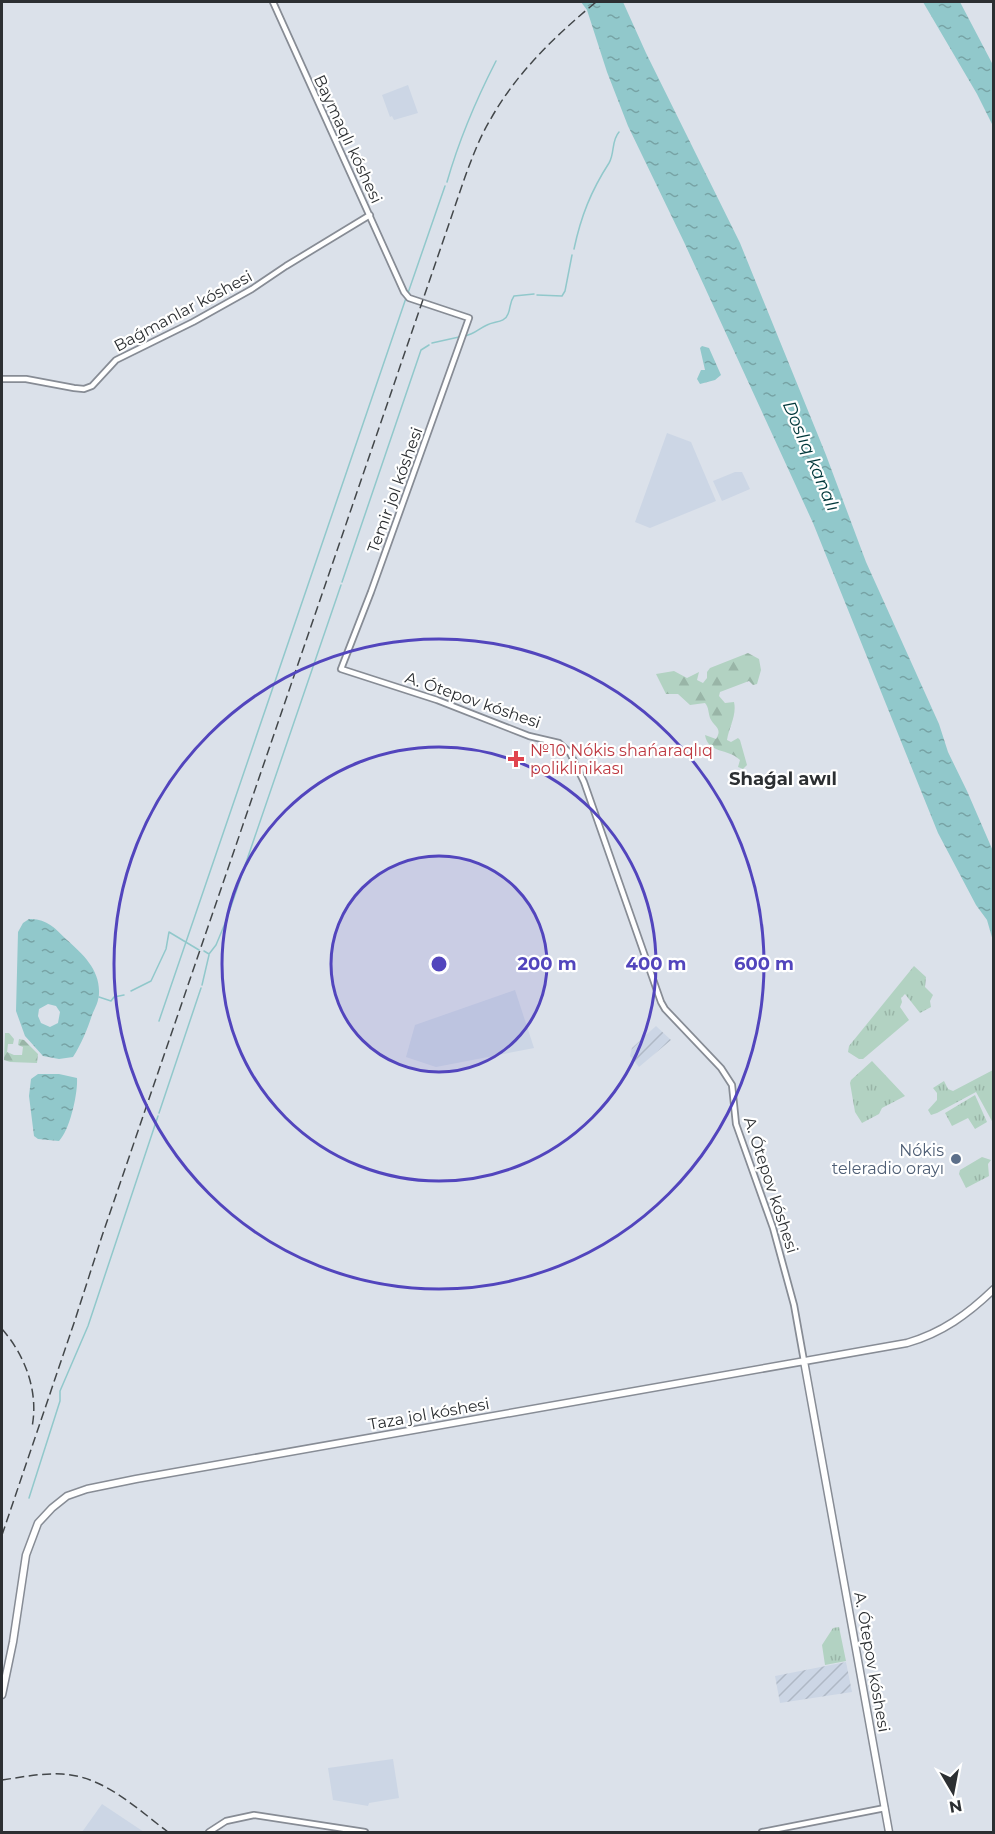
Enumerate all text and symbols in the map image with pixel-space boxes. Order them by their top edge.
street label: Baymaqlı kóshesi [310,72,386,206]
street label: Baǵmanlar kóshesi [111,267,255,355]
water label: Doslıq kanalı [778,397,844,515]
street label: Temir jol kóshesi [363,425,427,555]
street label: A. Ótepov kóshesi [403,668,543,732]
place label: №10 Nókis shańaraqlıq poliklinikası [530,741,713,778]
marker: №10 Nókis shańaraqlıq poliklinikası [507,750,525,768]
district label: Shaǵal awıl [729,768,837,790]
text: 200 m [517,953,577,975]
text: 400 m [626,953,686,975]
text: 600 m [734,953,794,975]
centre of rings [429,954,449,974]
street label: A. Ótepov kóshesi [740,1114,802,1256]
place label: Nókis teleradio orayı [832,1141,944,1178]
marker: Nókis teleradio orayı [949,1152,963,1166]
street label: Taza jol kóshesi [367,1394,491,1434]
street label: A. Ótepov kóshesi [850,1590,894,1734]
north arrow [923,1762,983,1822]
text: N [947,1796,964,1817]

